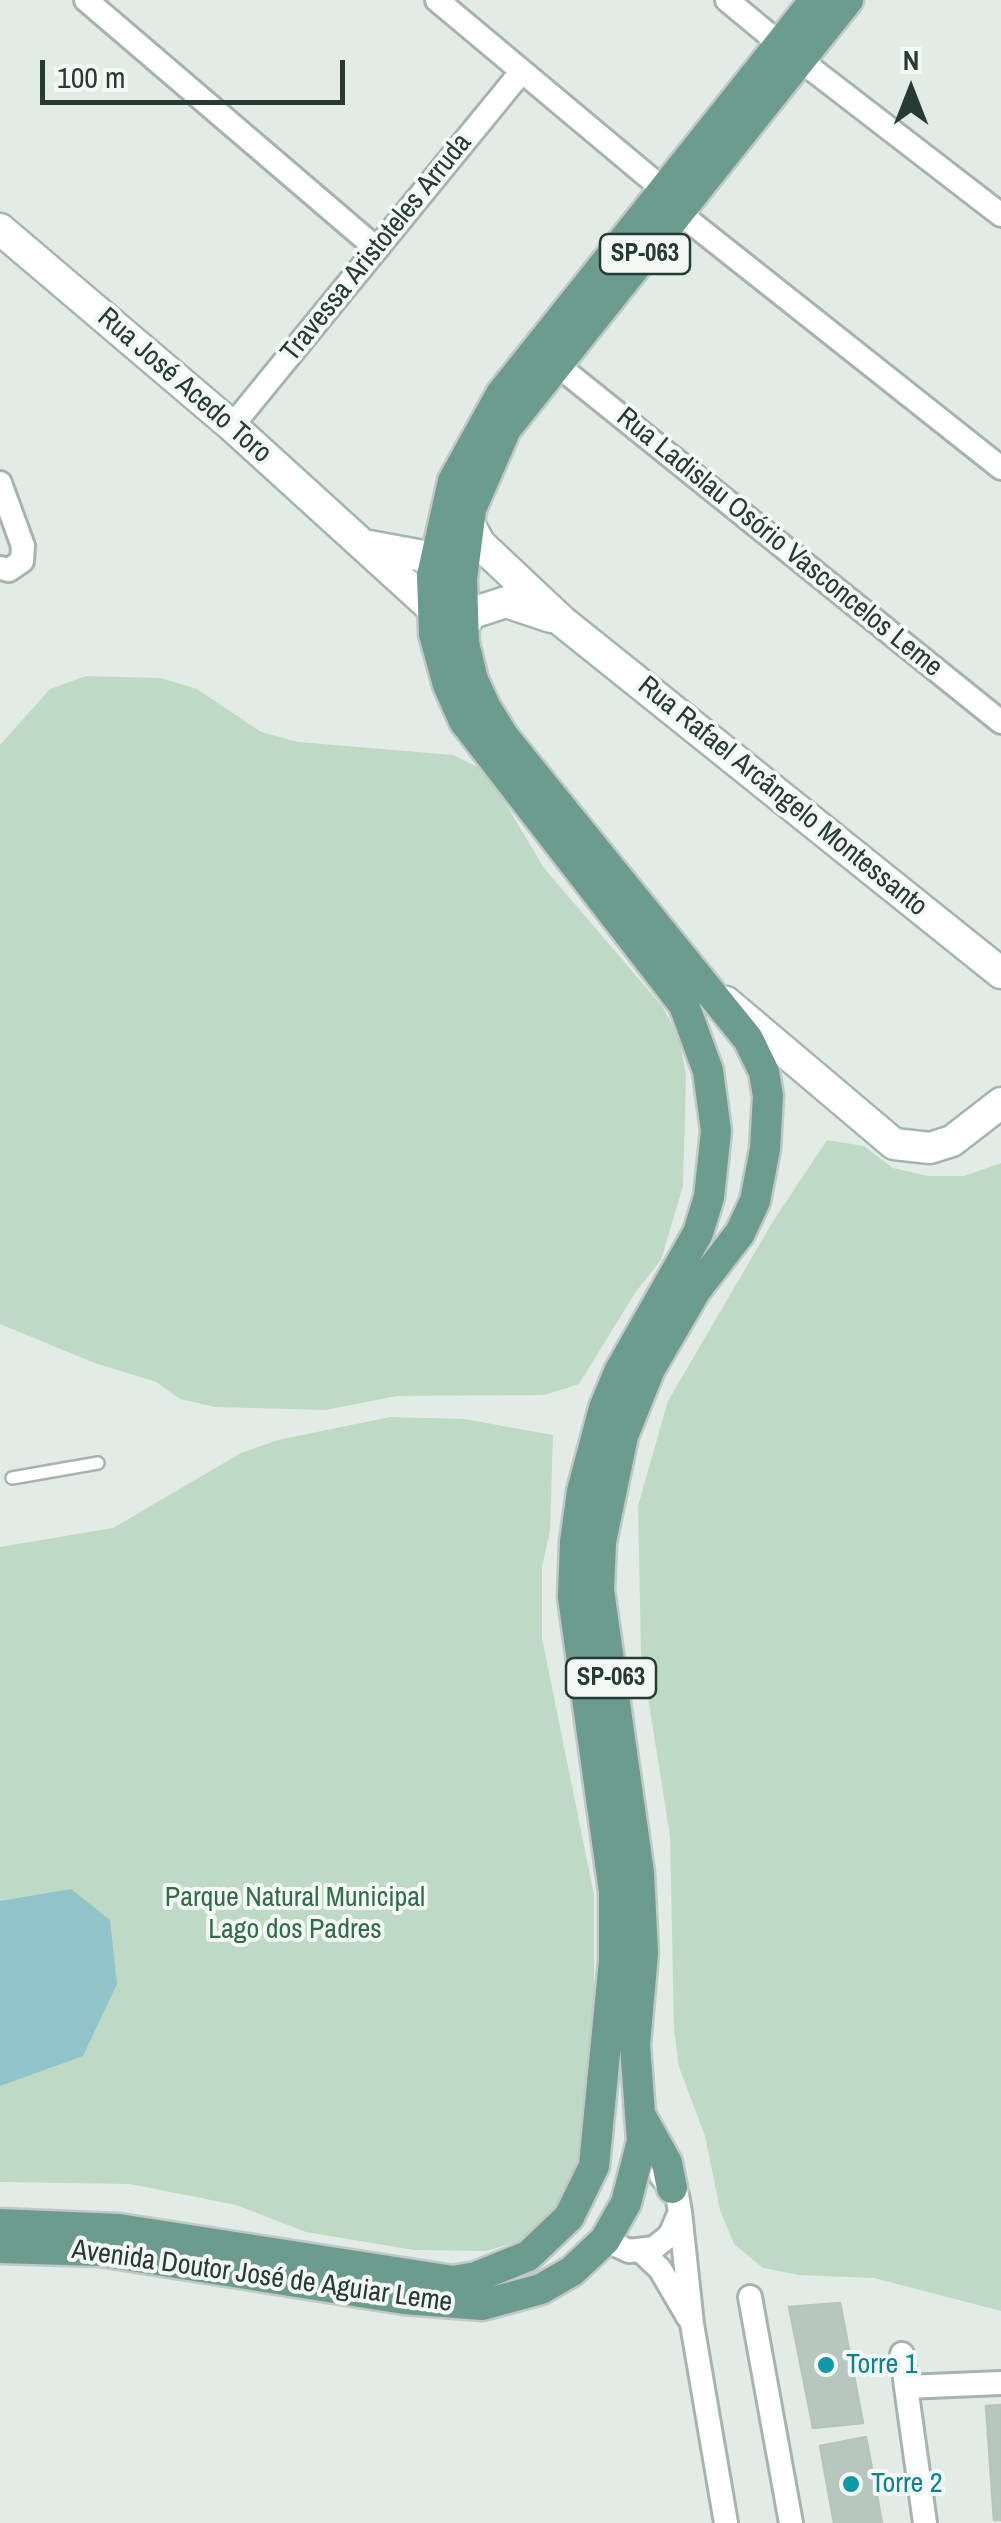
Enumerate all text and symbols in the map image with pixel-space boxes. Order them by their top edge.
scale bar [45,40,350,102]
north arrow [861,40,961,140]
text: N [903,41,919,79]
text: 100 m [57,57,125,97]
street label: Travessa Aristoteles Arruda [275,127,479,369]
road number: SP-063 [600,234,690,274]
street label: Rua José Acedo Toro [90,301,278,471]
street label: Rua Ladislau Osório Vasconcelos Leme [609,401,949,685]
street label: Rua Rafael Arcângelo Montessanto [631,670,933,924]
road number: SP-063 [566,1658,656,1698]
park label: Parque Natural Municipal Lago dos Padres [165,1881,425,1947]
street label: Avenida Doutor José de Aguiar Leme [70,2234,454,2320]
place label: Torre 1 [846,2348,917,2382]
marker: Torre 1 [815,2354,837,2376]
place label: Torre 2 [871,2467,942,2501]
marker: Torre 2 [840,2473,862,2495]

